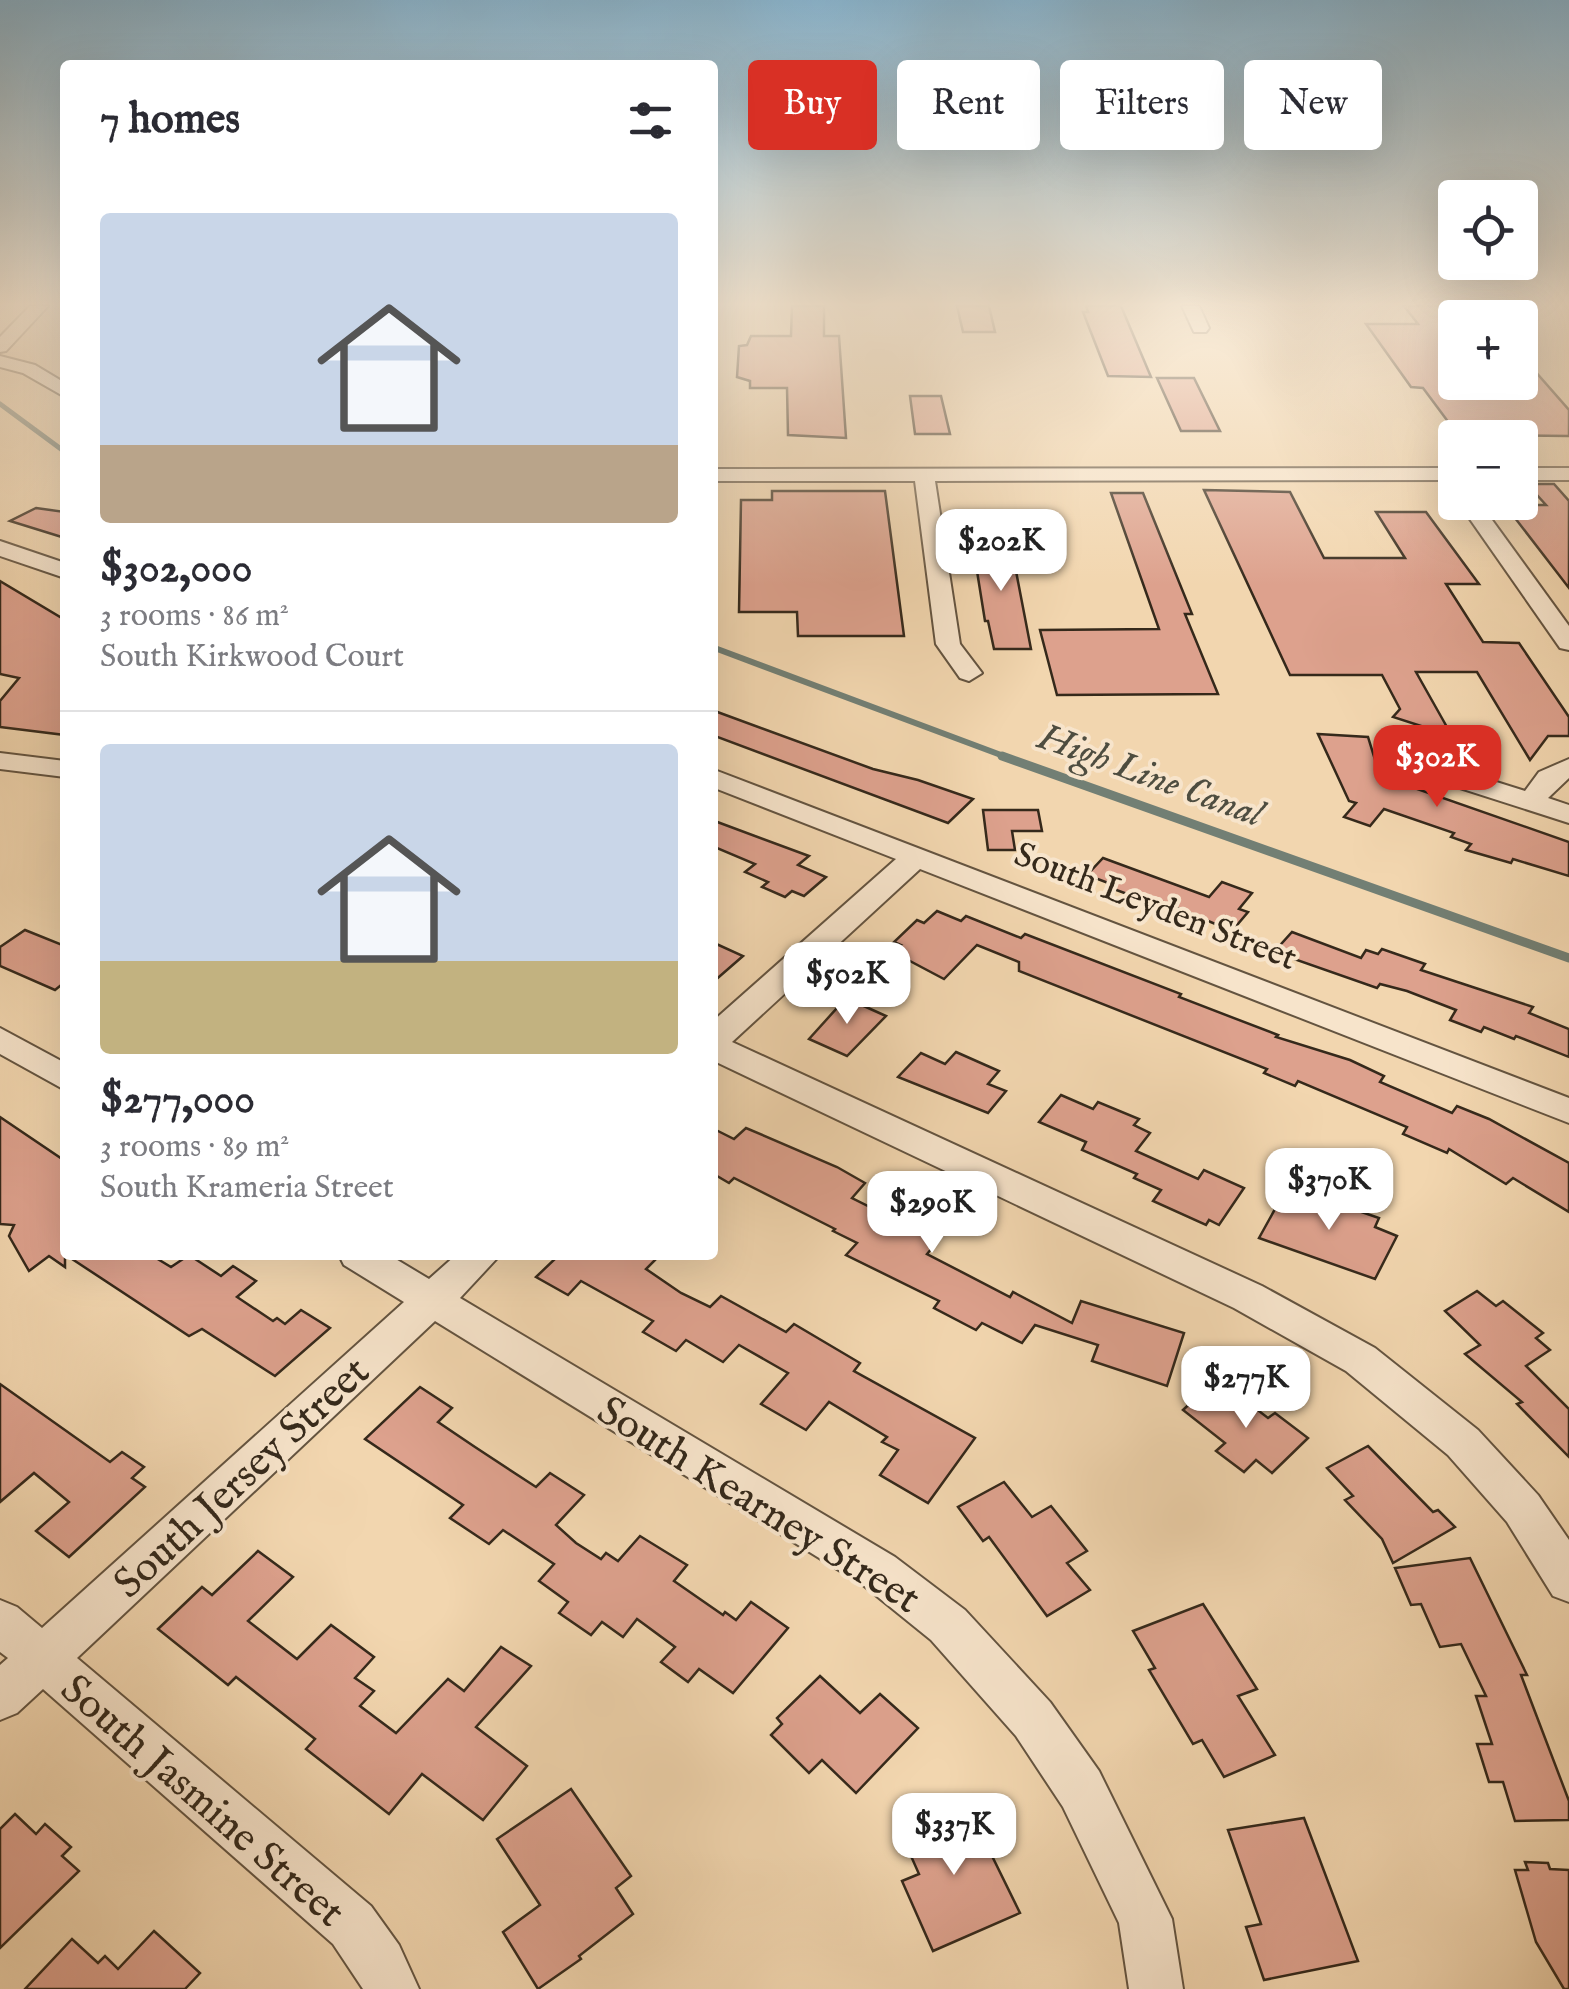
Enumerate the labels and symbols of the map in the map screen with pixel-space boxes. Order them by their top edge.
pin: $202K [931,509,1071,594]
water label: High Line Canal [1030,714,1272,841]
pin: $302K [1367,725,1507,810]
street label: South Leyden Street [1008,833,1303,982]
pin: $502K [777,942,917,1027]
pin: $370K [1259,1148,1399,1233]
pin: $290K [862,1171,1002,1256]
street label: South Jersey Street [103,1346,381,1611]
pin: $277K [1176,1346,1316,1431]
street label: South Kearney Street [587,1385,929,1627]
street label: South Jasmine Street [49,1664,355,1940]
pin: $337K [884,1793,1024,1878]

